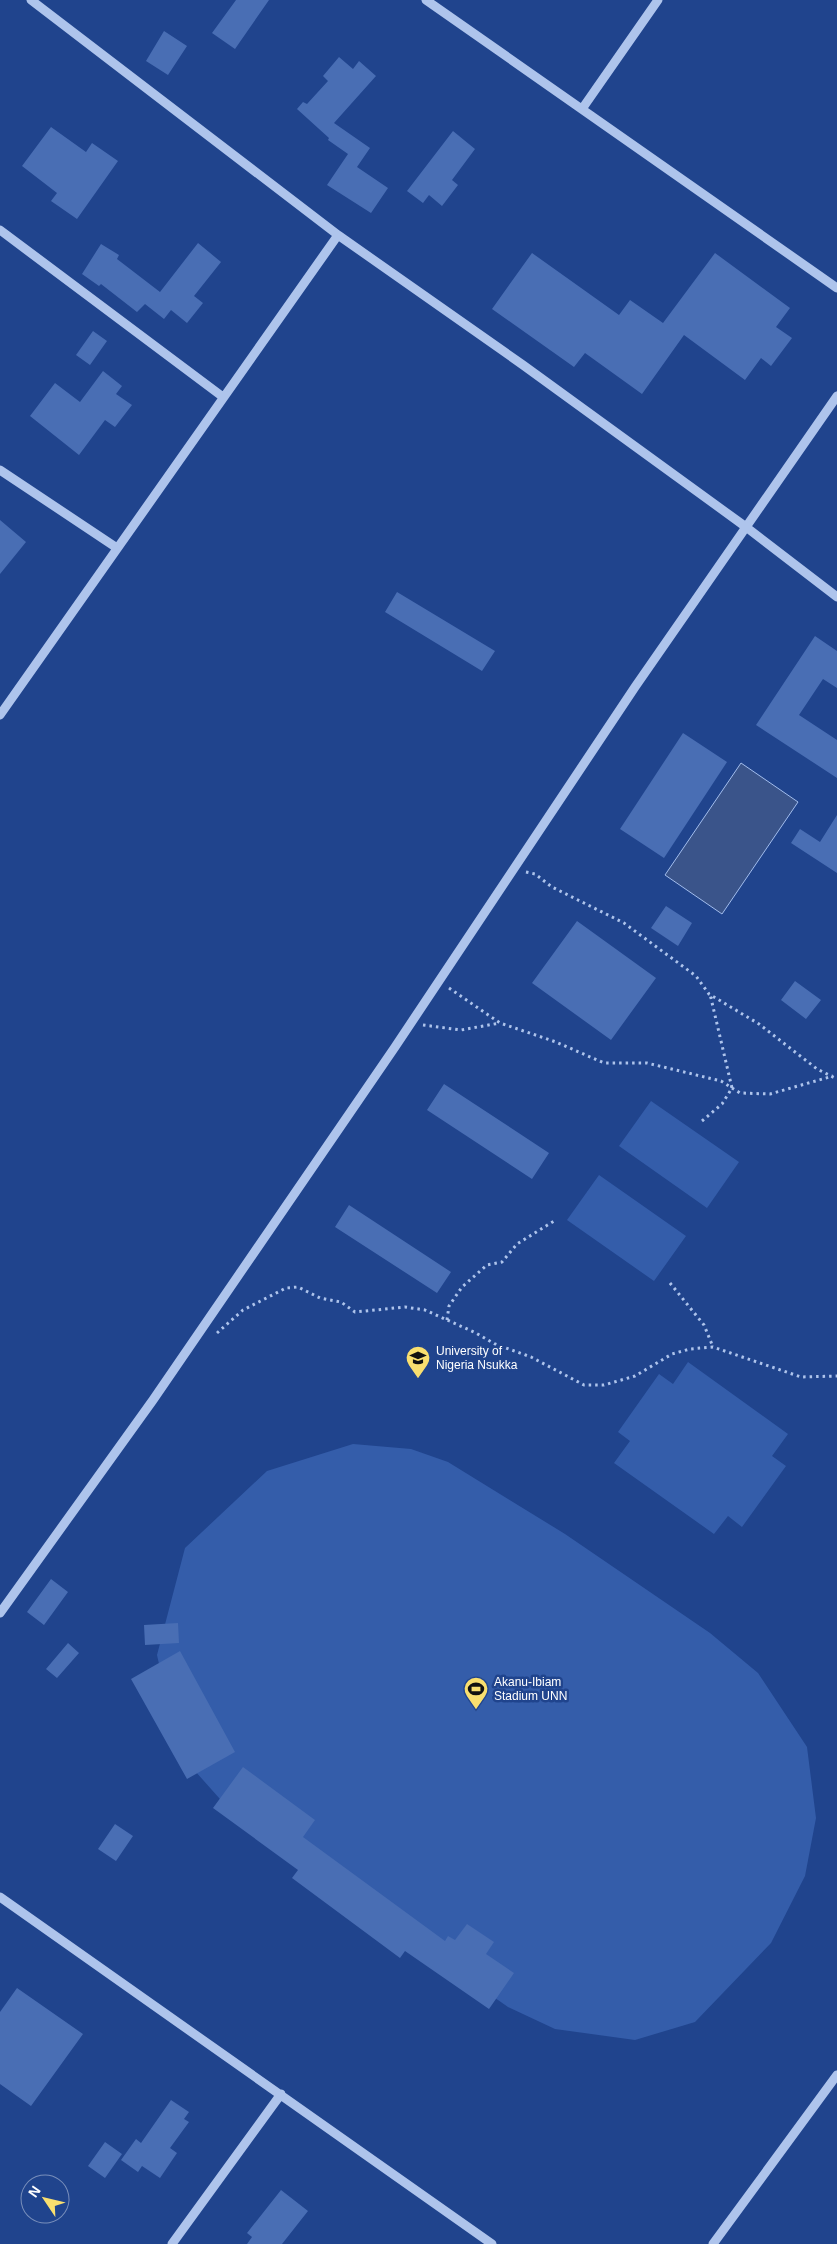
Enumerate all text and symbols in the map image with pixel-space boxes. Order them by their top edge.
place label: University of Nigeria Nsukka [436,1344,518,1372]
school or university icon: University of Nigeria Nsukka [405,1345,431,1379]
place label: Akanu-Ibiam Stadium UNN [494,1675,567,1703]
sports icon: Akanu-Ibiam Stadium UNN [463,1676,489,1710]
north arrow [20,2174,70,2224]
text: N [25,2183,44,2200]

